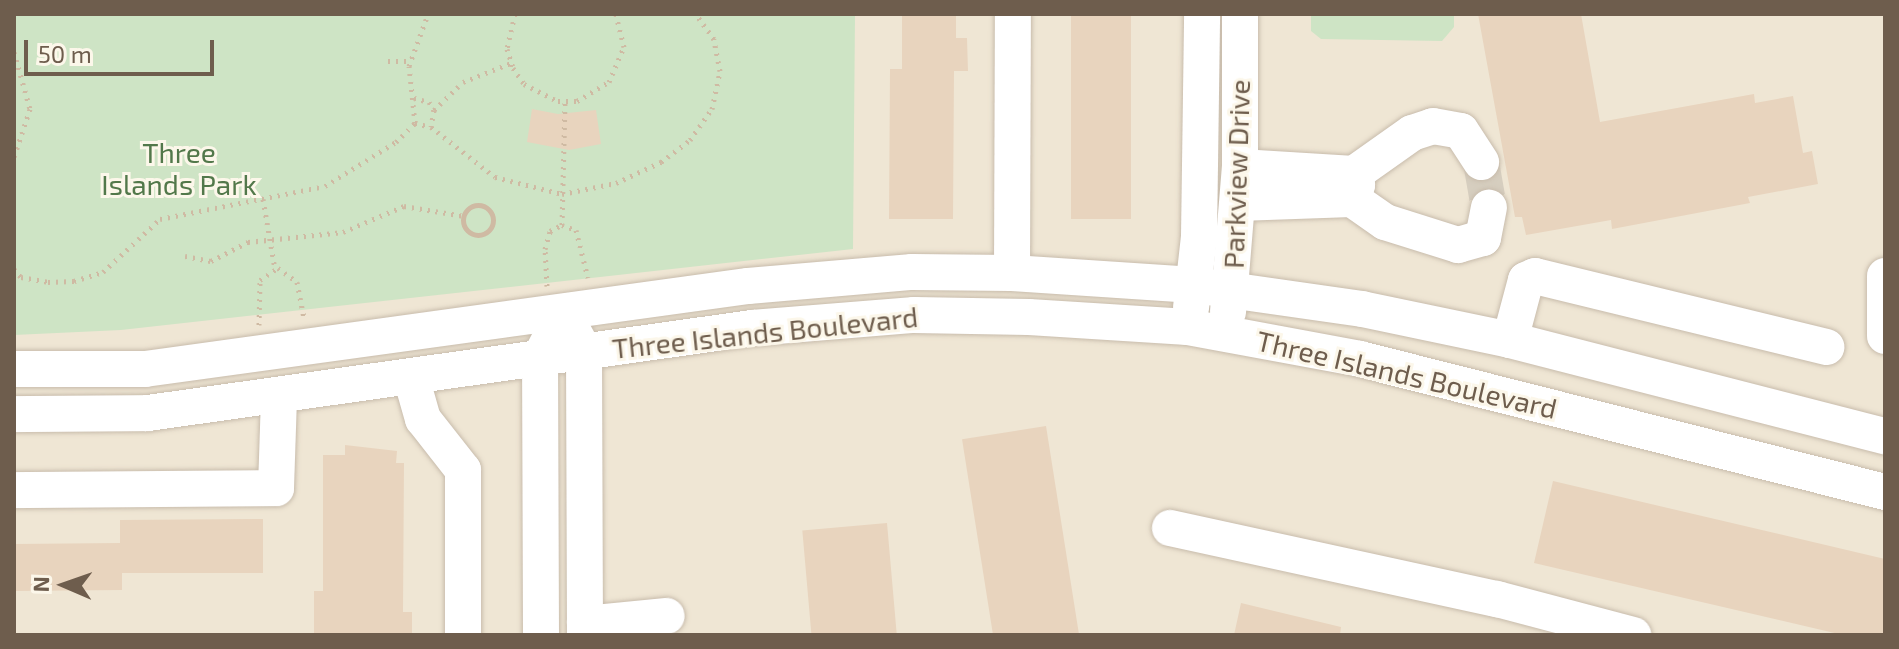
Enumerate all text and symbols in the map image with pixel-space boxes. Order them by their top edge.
scale bar [28,24,218,74]
text: 50 m [38,39,92,68]
street label: Parkview Drive [1216,79,1256,269]
park label: Three Islands Park [101,135,257,201]
street label: Three Islands Boulevard [610,299,920,365]
street label: Three Islands Boulevard [1254,323,1560,425]
north arrow [24,545,104,625]
text: N [27,576,53,593]

